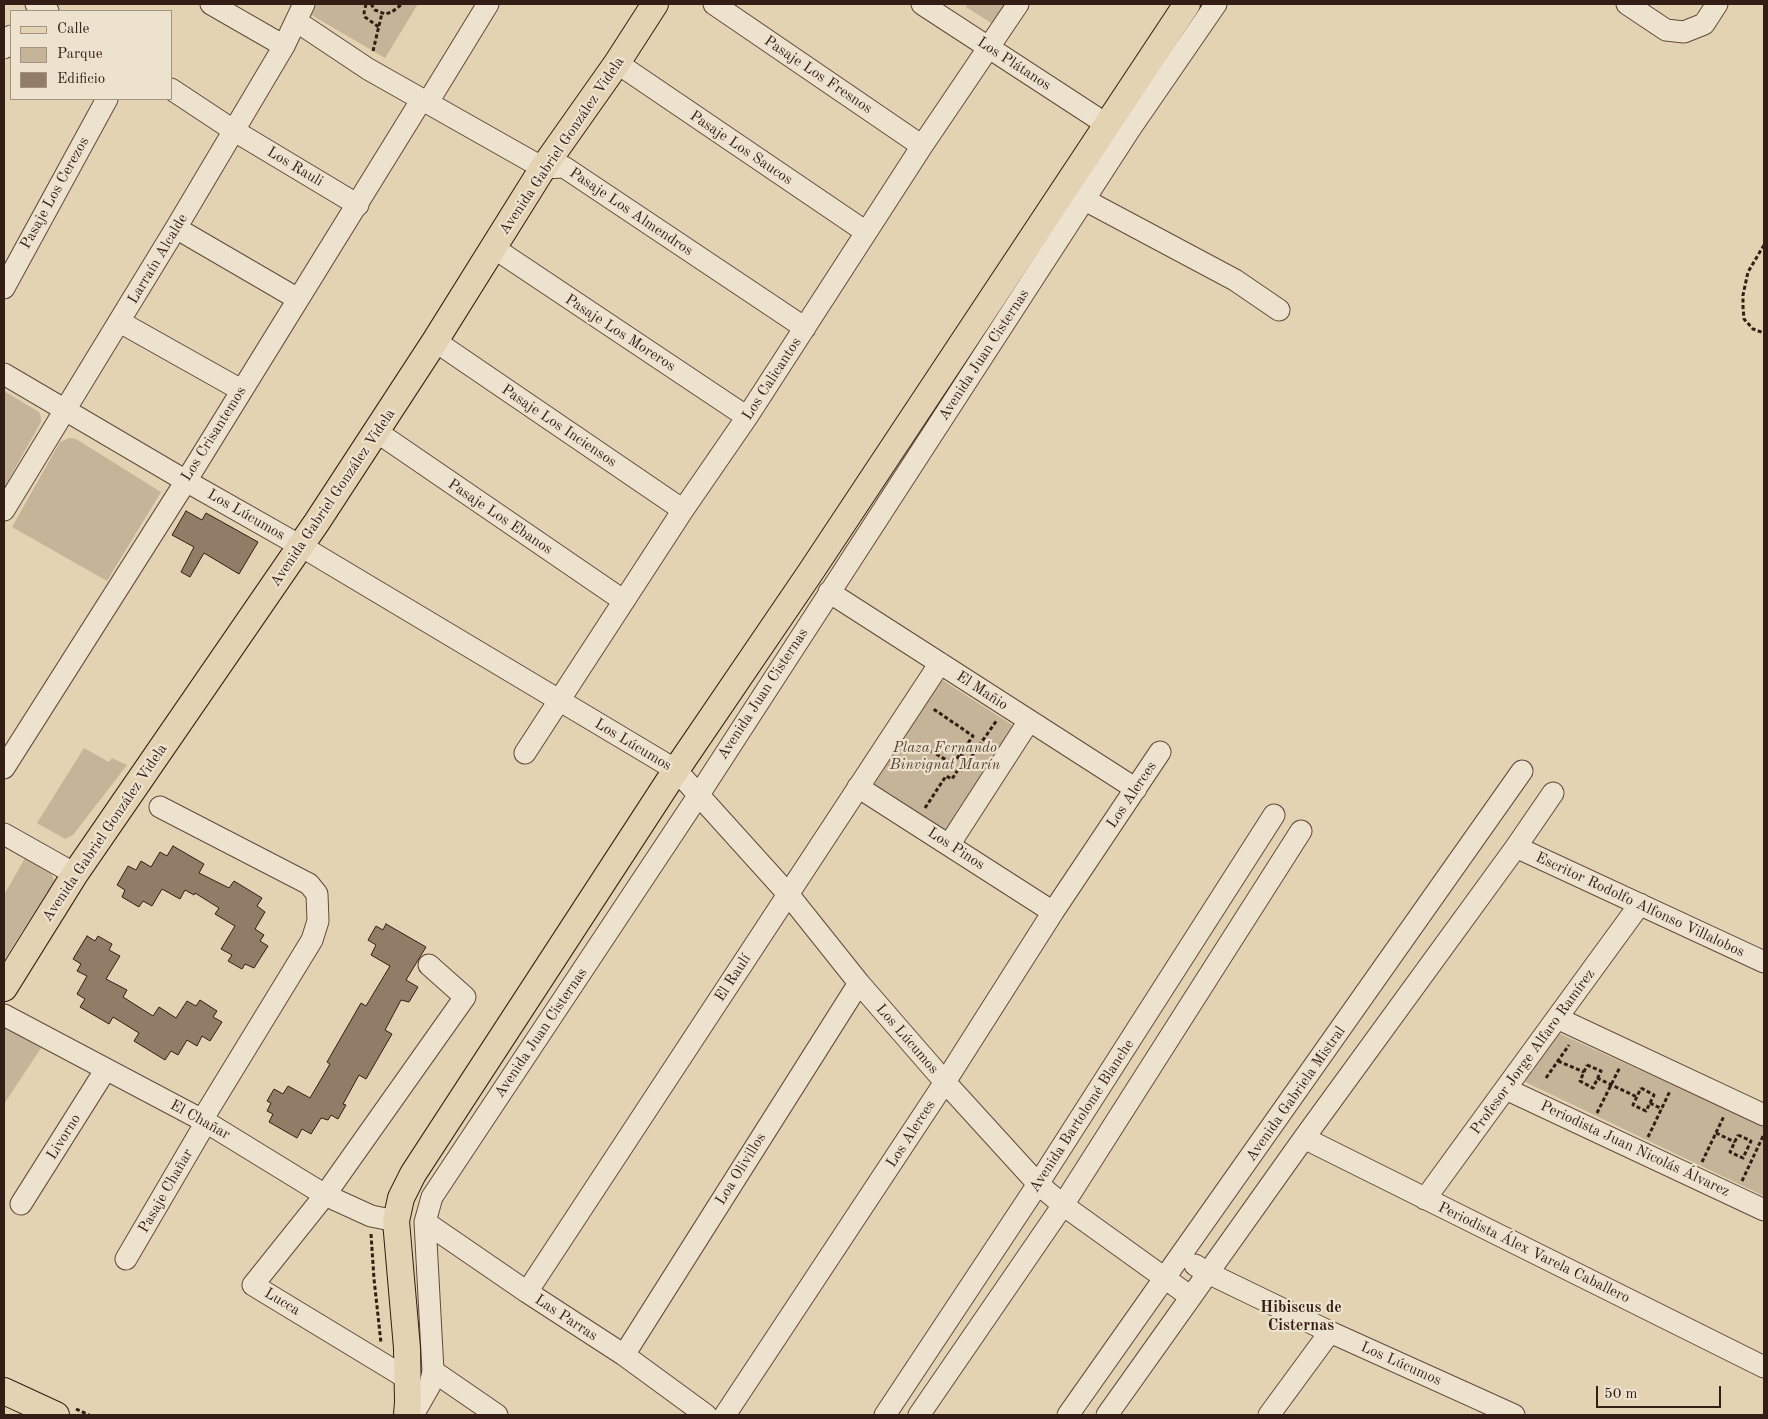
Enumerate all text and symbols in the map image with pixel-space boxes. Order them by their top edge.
legend [10,10,172,100]
text: Calle [57,22,89,37]
street label: Pasaje Los Fresnos [760,32,876,118]
street label: Los Plátanos [974,33,1054,95]
text: Parque [57,47,103,62]
street label: Avenida Gabriel González Videla [496,54,628,238]
text: Edificio [57,72,105,87]
street label: Pasaje Los Saucos [686,107,796,189]
street label: Pasaje Los Cerezos [17,134,93,252]
street label: Los Rauli [264,143,326,191]
street label: Pasaje Los Almendros [566,164,696,260]
street label: Larraín Alcalde [124,211,192,307]
street label: Avenida Juan Cisternas [935,286,1033,424]
street label: Pasaje Los Moreros [561,291,679,375]
street label: Los Calicantos [739,334,805,424]
street label: Pasaje Los Inciensos [498,381,620,471]
street label: Los Crisantemos [178,383,250,485]
street label: Avenida Gabriel González Videla [267,406,399,590]
street label: Pasaje Los Ebanos [444,475,556,559]
street label: Los Lúcumos [204,486,288,544]
street label: Avenida Juan Cisternas [714,625,812,763]
street label: El Mañio [953,668,1011,714]
street label: Los Lúcumos [591,715,675,775]
park label: Plaza Fernando Binvignat Marín [890,739,1000,774]
street label: Avenida Gabriel González Videla [39,741,171,925]
street label: Los Alerces [1103,758,1161,832]
street label: Los Pinos [924,824,988,874]
street label: Escritor Rodolfo Alfonso Villalobos [1533,849,1747,961]
street label: El Raulí [711,951,755,1005]
street label: Avenida Juan Cisternas [491,965,591,1101]
street label: Profesor Jorge Alfaro Ramírez [1467,966,1599,1138]
street label: Los Lúcumos [872,1000,942,1078]
street label: Avenida Gabriela Mistral [1242,1023,1350,1165]
street label: Avenida Bartolomé Blanche [1026,1036,1138,1196]
street label: El Chañar [167,1096,233,1144]
street label: Los Alerces [883,1097,939,1171]
street label: Periodista Juan Nicolás Álvarez [1537,1097,1733,1201]
street label: Livorno [43,1111,85,1163]
street label: Loa Olivillos [712,1130,770,1208]
street label: Pasaje Chañar [135,1146,197,1236]
street label: Periodista Álex Varela Caballero [1435,1199,1633,1307]
street label: Lucca [261,1284,303,1320]
street label: Las Parras [531,1291,601,1345]
district label: Hibiscus de Cisternas [1260,1298,1342,1336]
street label: Los Lúcumos [1358,1338,1444,1390]
scale bar [1598,1376,1723,1408]
text: 50 m [1604,1387,1638,1402]

